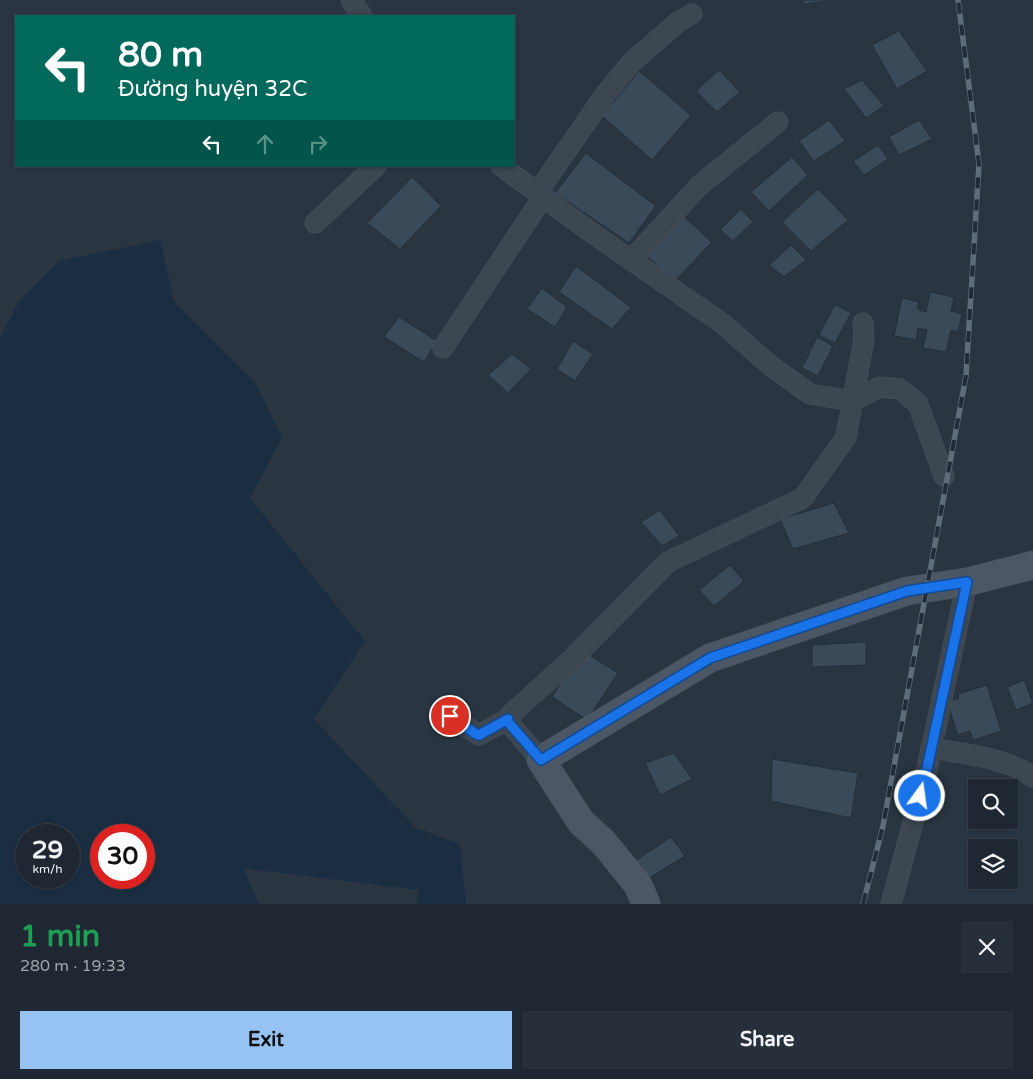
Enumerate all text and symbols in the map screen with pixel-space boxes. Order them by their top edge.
text: 80 m [118,34,203,76]
icon: left [35,35,100,100]
text: Đường huyện 32C [118,76,307,102]
icon: left [198,130,226,158]
icon: ahead [251,130,279,158]
icon: right [304,130,332,158]
pin [429,695,471,737]
icon: arrive [436,702,464,730]
position arrow [893,769,945,821]
map controls [968,779,1018,889]
button: search [968,779,1018,829]
speed limit sign: 30 [90,824,155,889]
text: 29 [32,835,63,865]
button: layers [968,839,1018,889]
text: km/h [32,862,63,876]
text: 1 min [20,918,100,955]
button: close [961,921,1013,973]
text: 280 m · 19:33 [20,956,126,976]
button: Exit [20,1011,512,1069]
button: Share [522,1011,1013,1069]

